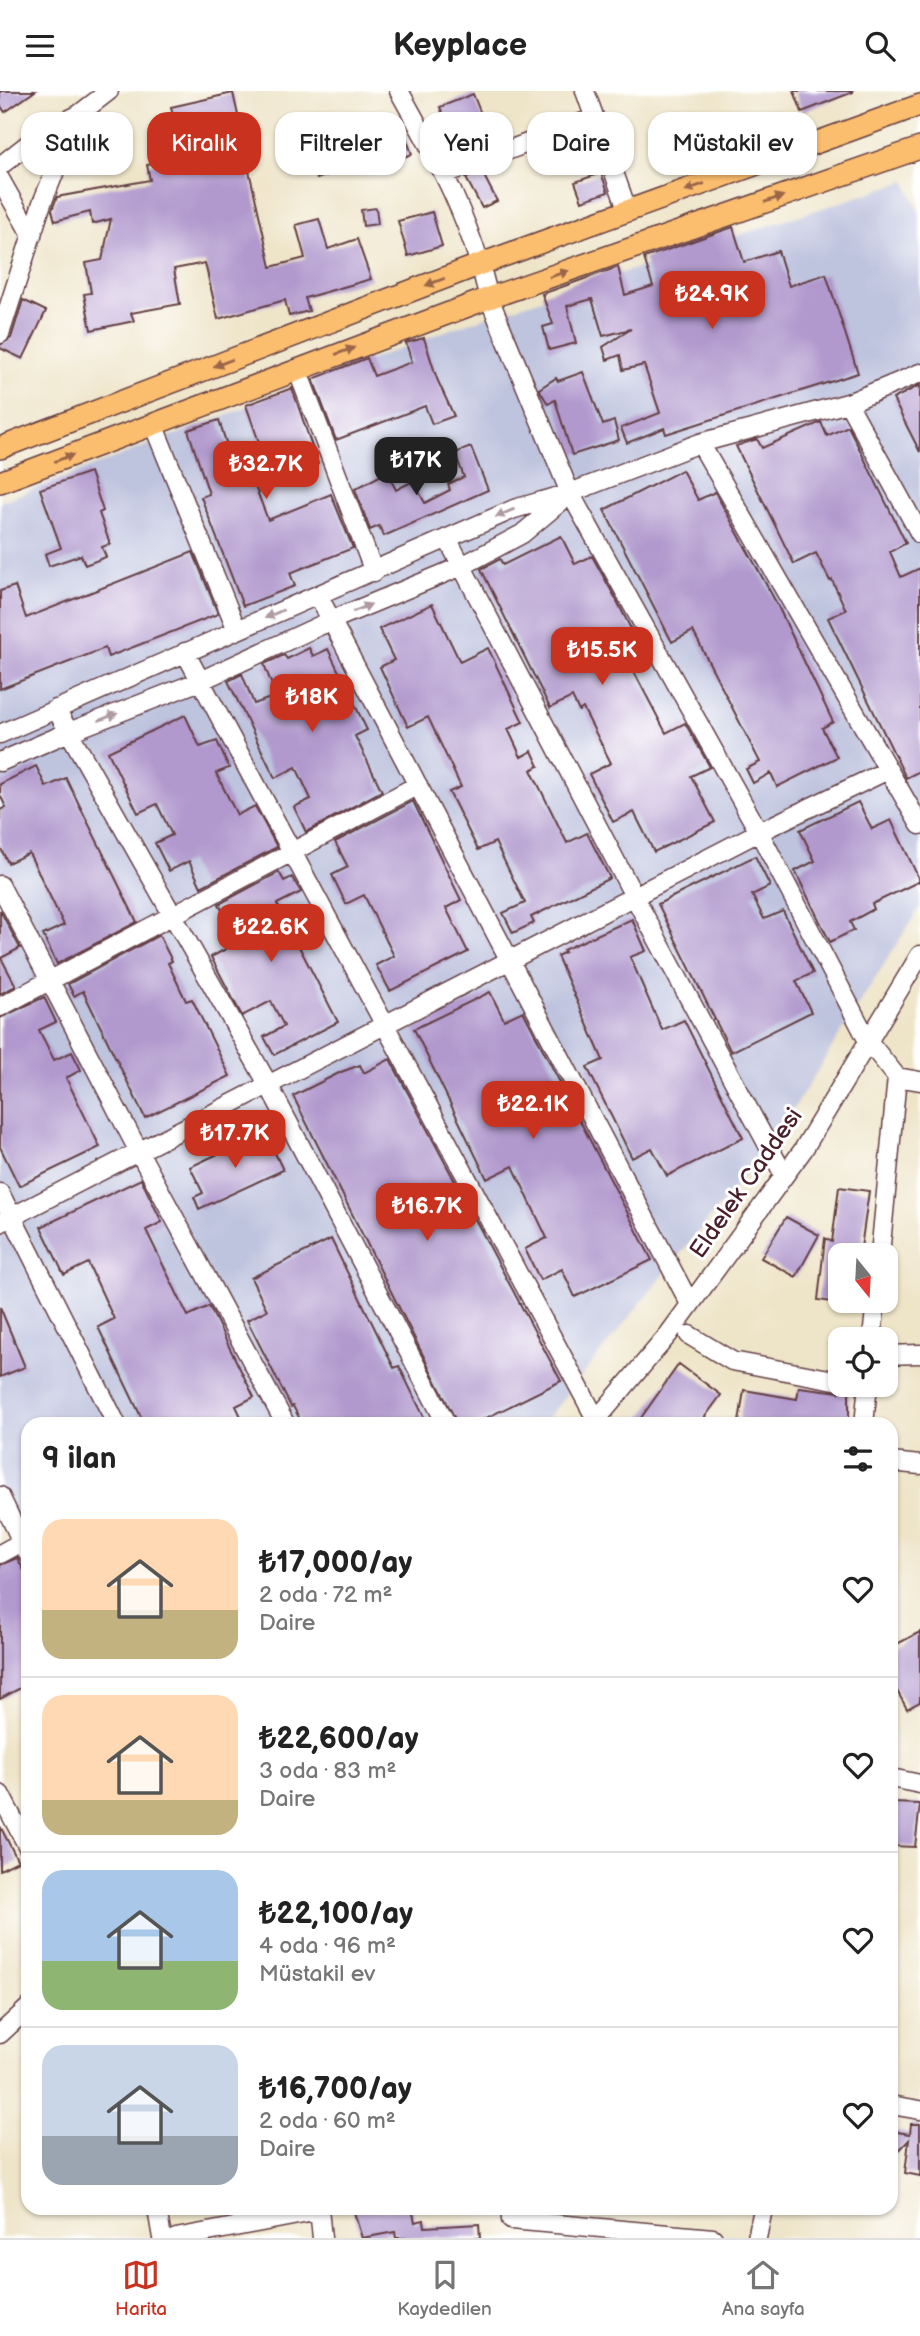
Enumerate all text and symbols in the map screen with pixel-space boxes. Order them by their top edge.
text: Keyplace [393,26,527,65]
icon: menu [21,27,59,65]
icon: search [861,27,899,65]
chip: Satılık [21,112,133,175]
chip: Kiralık [147,112,261,175]
chip: Filtreler [275,112,406,175]
chip: Yeni [420,112,513,175]
chip: Daire [527,112,634,175]
chip: Müstakil ev [648,112,817,175]
one-way arrow [684,182,705,193]
one-way arrow [764,193,785,204]
one-way arrow [549,268,570,279]
pin: ₺24.9K [655,271,769,331]
one-way arrow [424,276,445,287]
text: ₺24.9K [675,280,749,308]
one-way arrow [335,346,356,357]
one-way arrow [212,358,233,369]
pin: ₺17K [375,437,457,497]
pin: ₺32.7K [209,441,323,501]
text: ₺17K [390,446,442,474]
text: ₺32.7K [229,450,303,478]
one-way arrow [53,452,74,463]
one-way arrow [495,507,515,519]
one-way arrow [352,602,373,613]
one-way arrow [264,608,284,620]
pin: ₺15.5K [545,627,659,687]
text: ₺15.5K [567,636,637,664]
pin: ₺18K [271,675,353,734]
text: ₺18K [286,683,338,711]
one-way arrow [97,711,118,722]
pin: ₺22.6K [214,905,328,964]
text: ₺22.6K [233,913,309,941]
pin: ₺22.1K [476,1081,590,1141]
text: ₺22.1K [497,1090,569,1118]
street label: Eldelek Caddesi [683,1102,809,1264]
pin: ₺17.7K [178,1111,292,1170]
text: ₺17.7K [201,1119,269,1147]
pin: ₺16.7K [370,1183,484,1243]
text: ₺16.7K [392,1192,462,1220]
north arrow [828,1243,898,1313]
map controls [828,1243,898,1397]
button: locate [828,1327,898,1397]
icon: filters [839,1440,877,1478]
text: 9 ilan [42,1441,117,1477]
text: ₺17,000/ay [259,1545,412,1581]
icon: home [98,1547,182,1631]
icon: heart [839,1570,877,1608]
text: 2 oda · 72 m² [259,1581,392,1609]
text: Daire [259,1609,315,1637]
text: ₺22,600/ay [259,1721,419,1757]
icon: home [98,1723,182,1807]
icon: heart [839,1746,877,1784]
text: 3 oda · 83 m² [259,1757,396,1785]
text: Daire [259,1785,315,1813]
text: ₺22,100/ay [259,1896,413,1932]
icon: home [98,1898,182,1982]
icon: heart [839,1921,877,1959]
text: 4 oda · 96 m² [259,1932,396,1960]
text: Müstakil ev [259,1960,375,1988]
text: ₺16,700/ay [259,2071,412,2107]
icon: home [98,2073,182,2157]
icon: heart [839,2096,877,2134]
text: 2 oda · 60 m² [259,2107,396,2135]
text: Daire [259,2135,315,2163]
tab: Harita [115,2256,167,2321]
tab: Kaydedilen [397,2256,492,2321]
tab: Ana sayfa [722,2256,805,2321]

